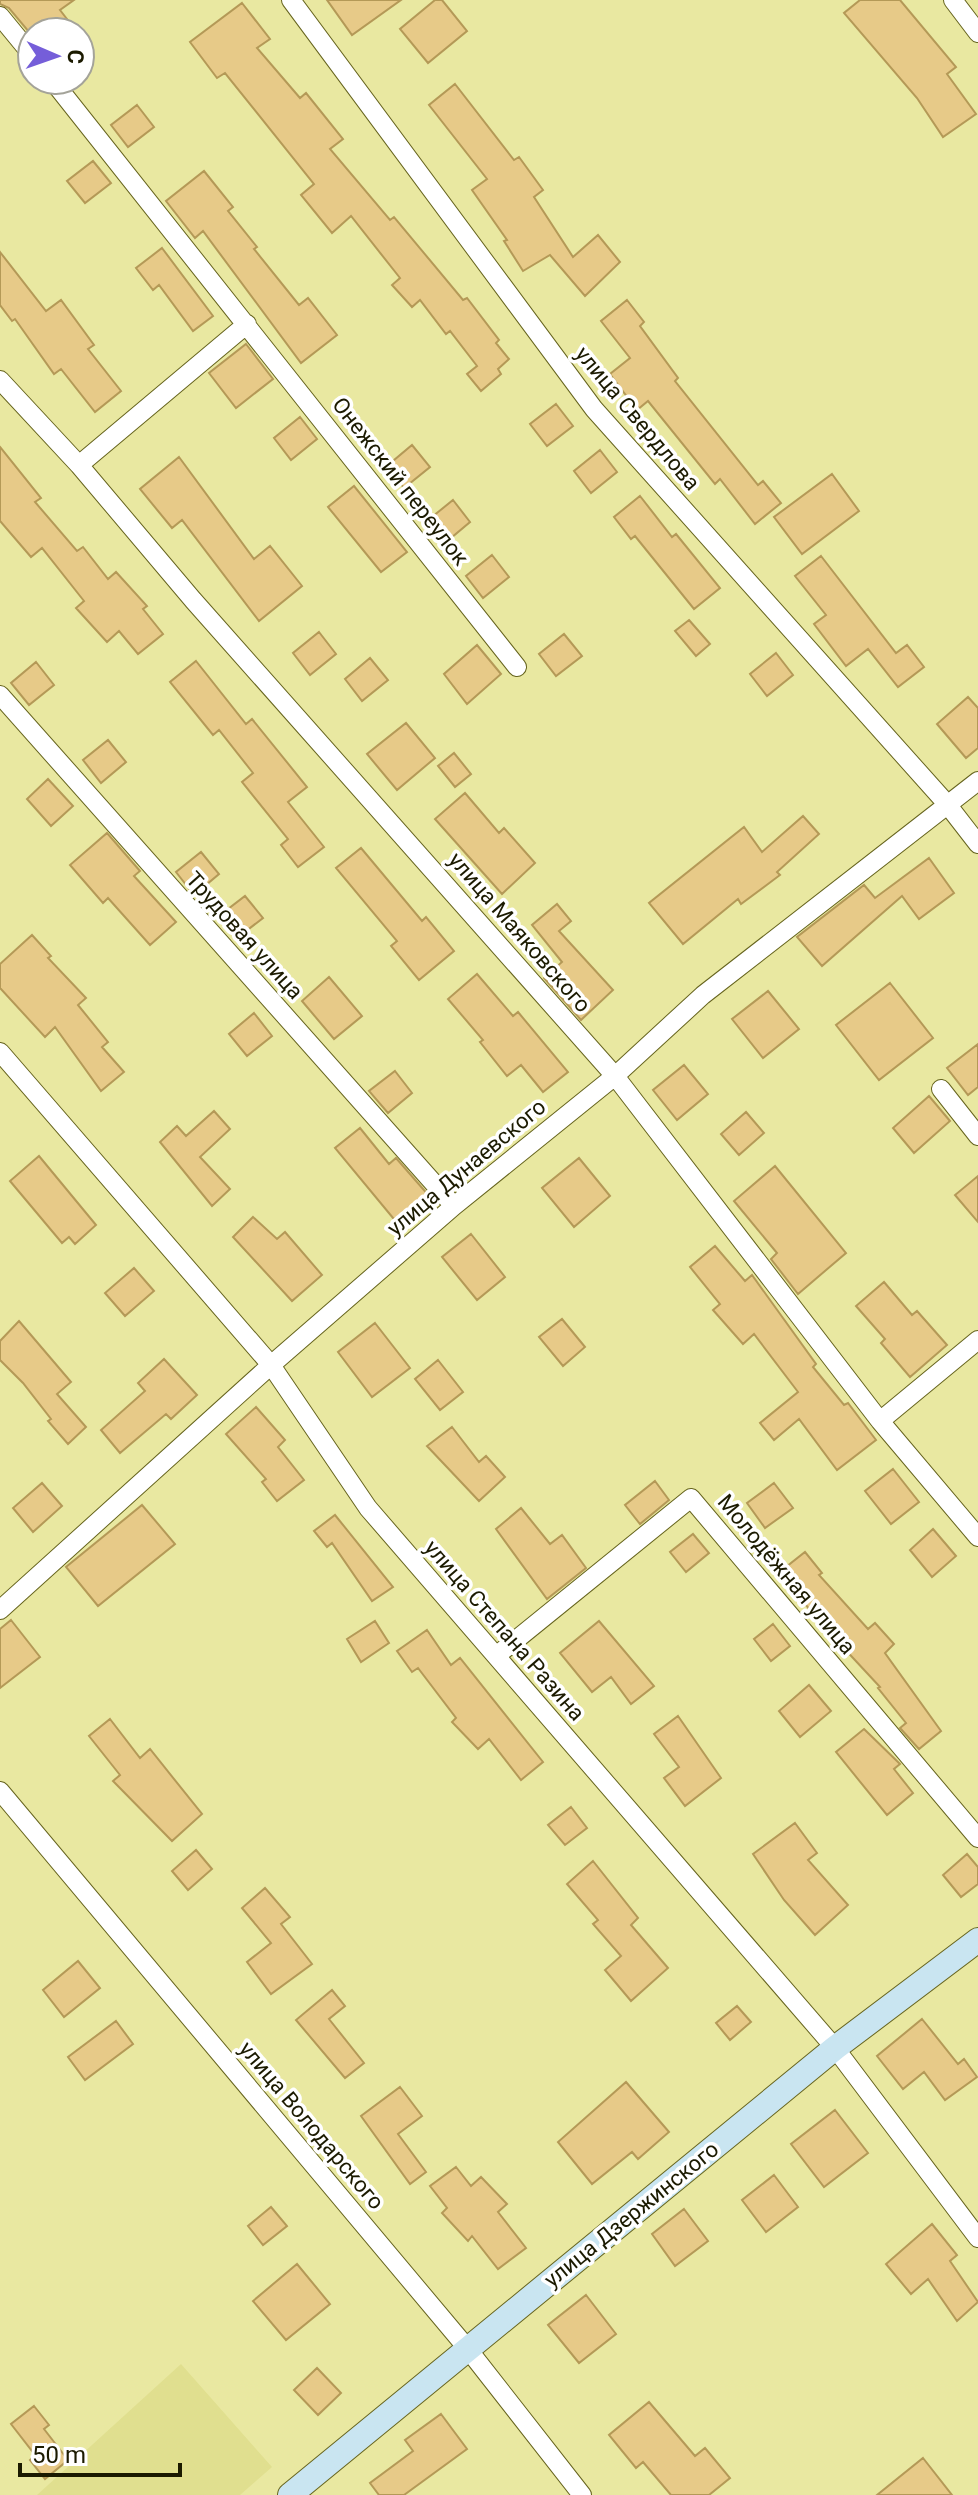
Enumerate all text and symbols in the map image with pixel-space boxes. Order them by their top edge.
north arrow [16,16,96,96]
text: С [63,49,88,64]
street label: улица Свердлова [570,341,705,495]
street label: Онежский переулок [327,393,474,570]
street label: улица Маяковского [444,847,596,1017]
street label: Трудовая улица [181,867,308,1004]
street label: улица Дунаевского [382,1094,551,1241]
street label: Молодёжная улица [713,1490,861,1659]
street label: улица Степана Разина [420,1535,590,1726]
street label: улица Володарского [234,2036,389,2214]
street label: улица Дзержинского [539,2136,723,2292]
scale bar [20,2427,180,2477]
text: 50 m [32,2441,86,2469]

